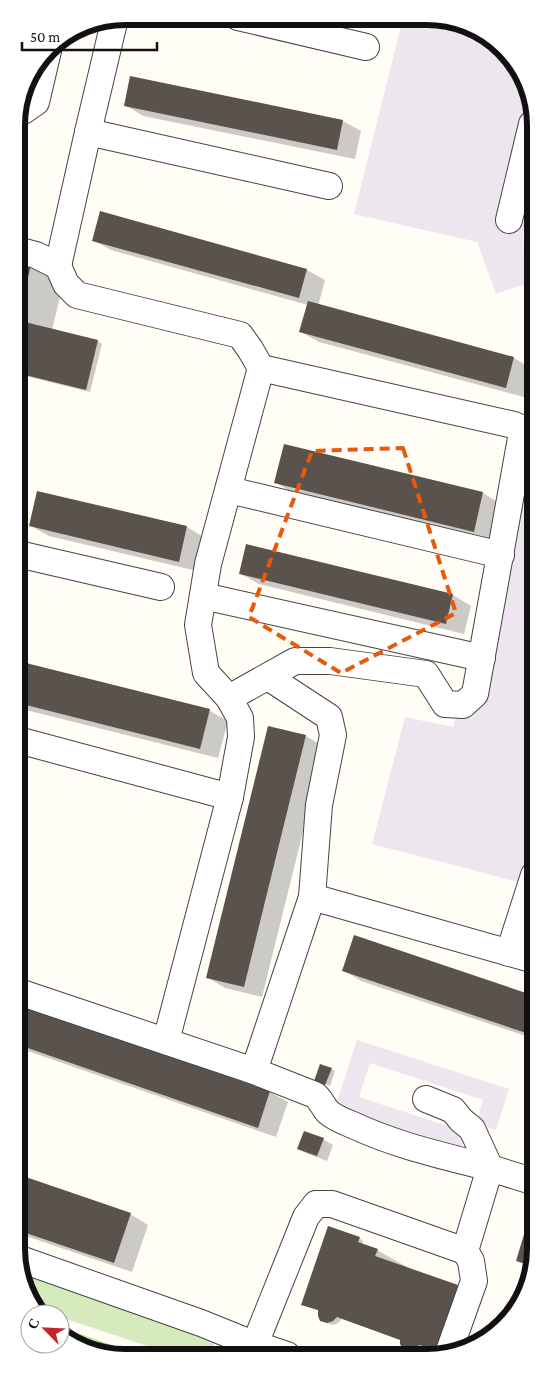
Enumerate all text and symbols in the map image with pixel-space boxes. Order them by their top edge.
scale bar [22,20,158,52]
text: 50 m [30,29,60,45]
north arrow [20,1304,70,1354]
text: С [24,1316,42,1332]

